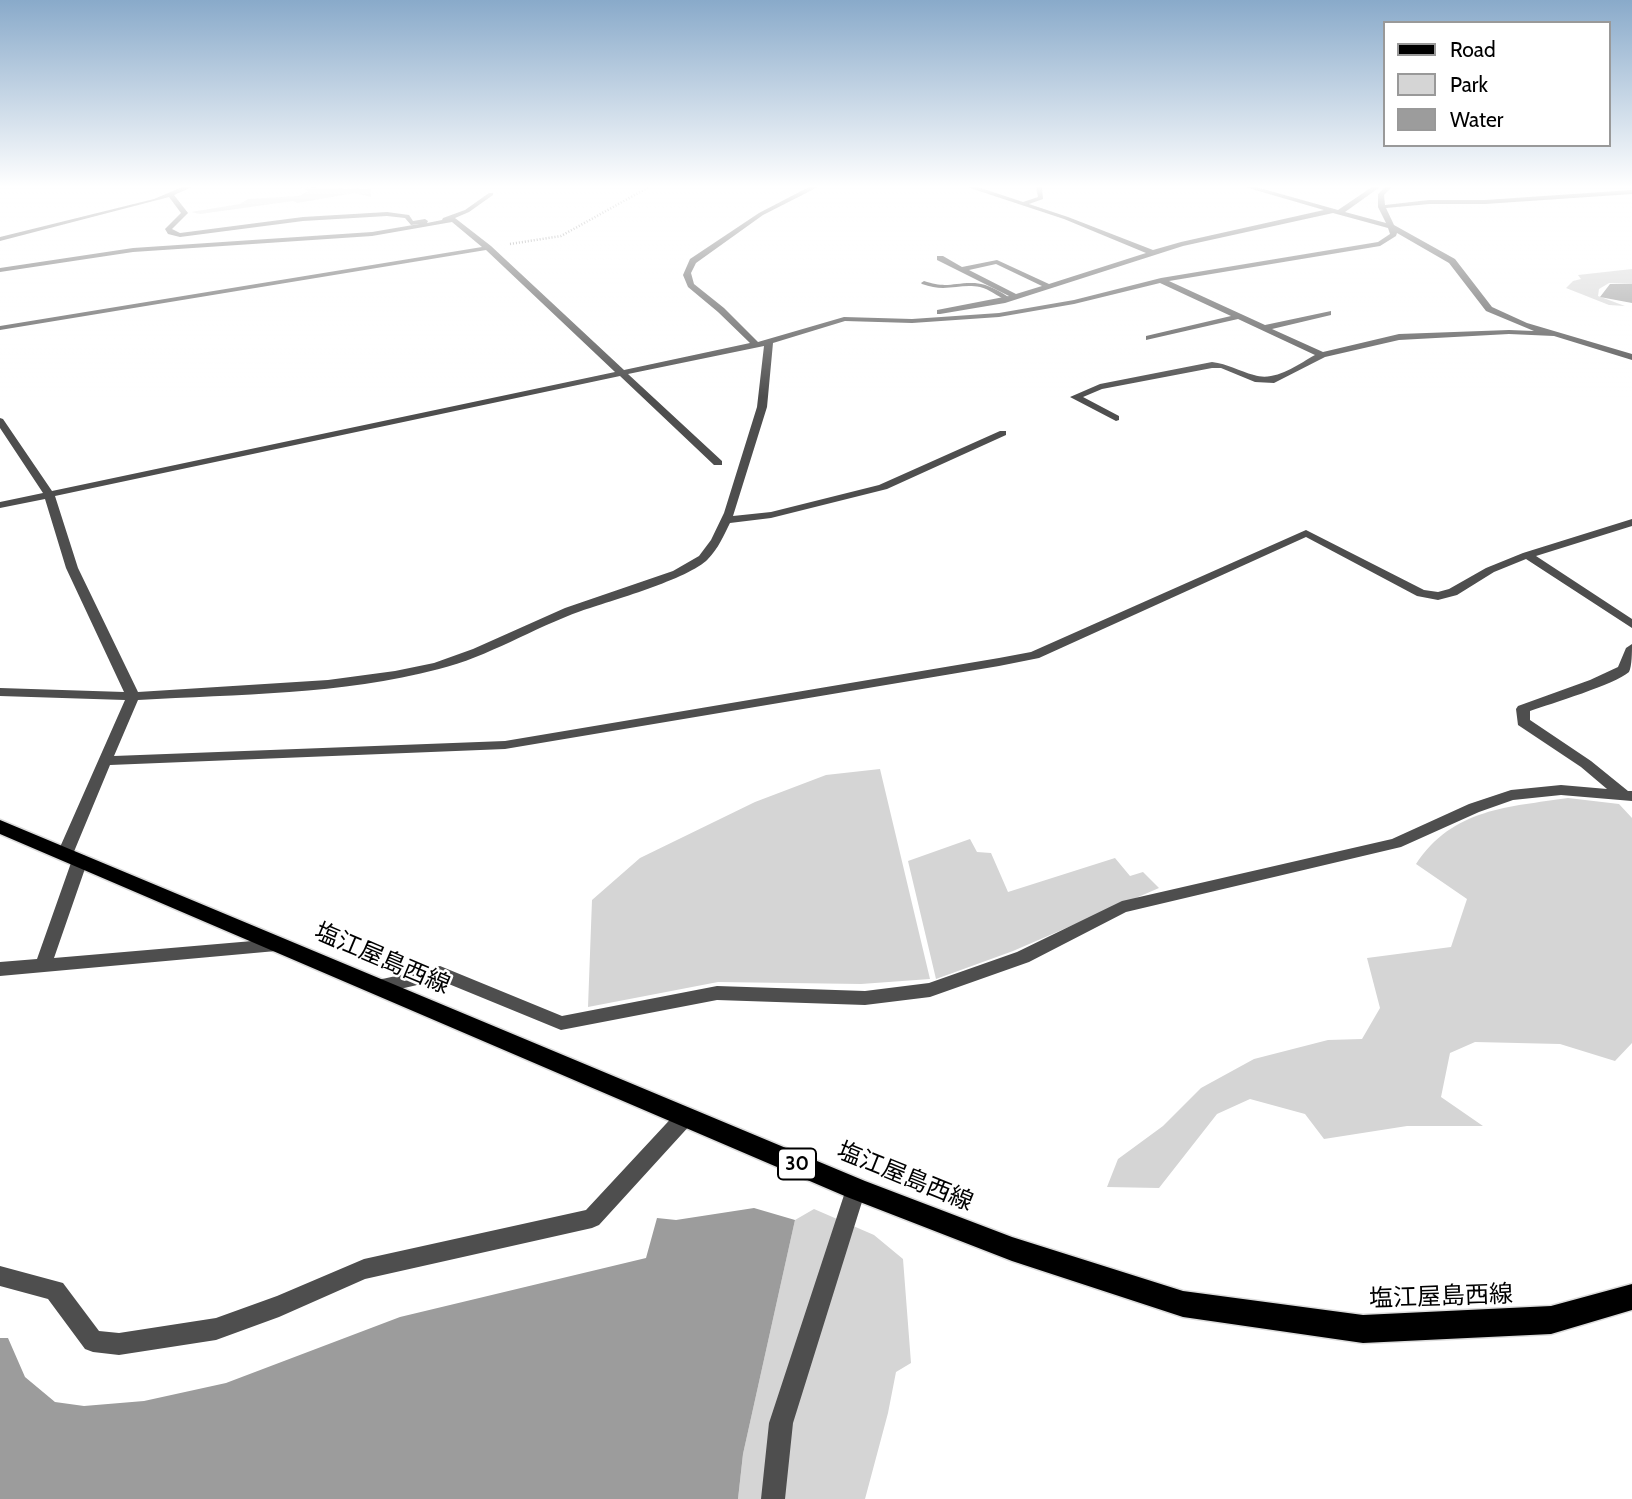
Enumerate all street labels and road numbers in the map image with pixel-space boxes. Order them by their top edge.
street label: 塩江屋島西線 [310,918,454,1000]
street label: 塩江屋島西線 [833,1137,977,1217]
road number: 30 [778,1148,816,1180]
street label: 塩江屋島西線 [1369,1280,1513,1314]

